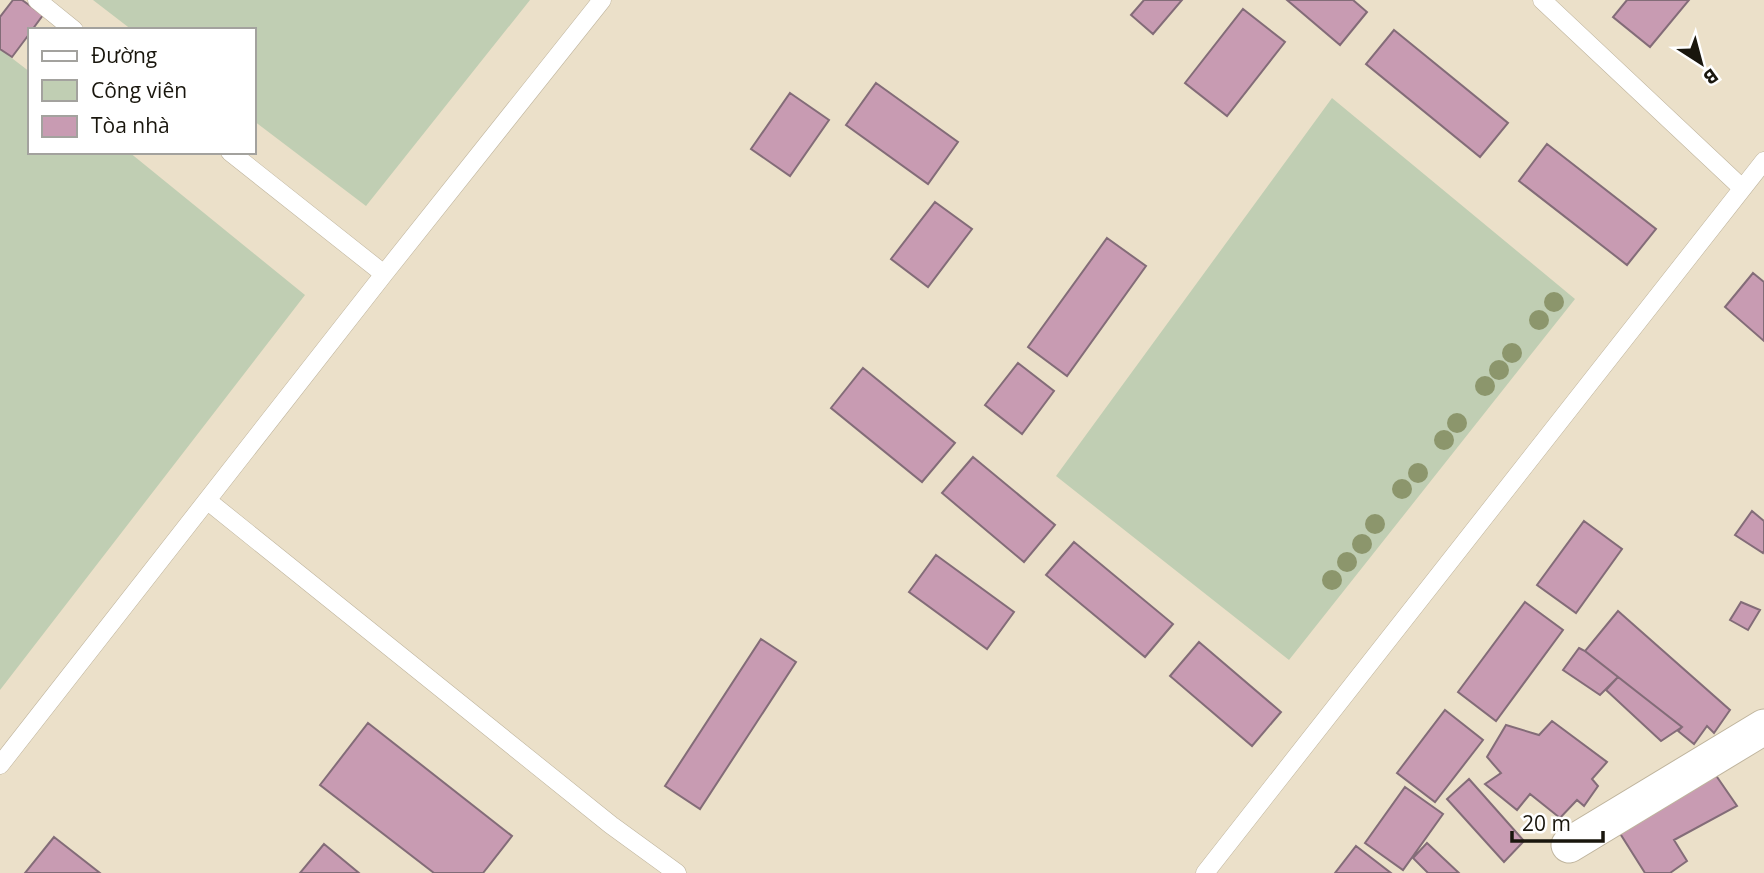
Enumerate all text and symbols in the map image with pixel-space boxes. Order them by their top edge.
legend [28,28,256,154]
north arrow [1666,28,1736,98]
text: Đường [91,41,157,69]
text: B [1698,62,1724,91]
text: Công viên [91,76,187,104]
text: Tòa nhà [91,111,170,139]
scale bar [1512,800,1603,844]
text: 20 m [1522,809,1571,837]

